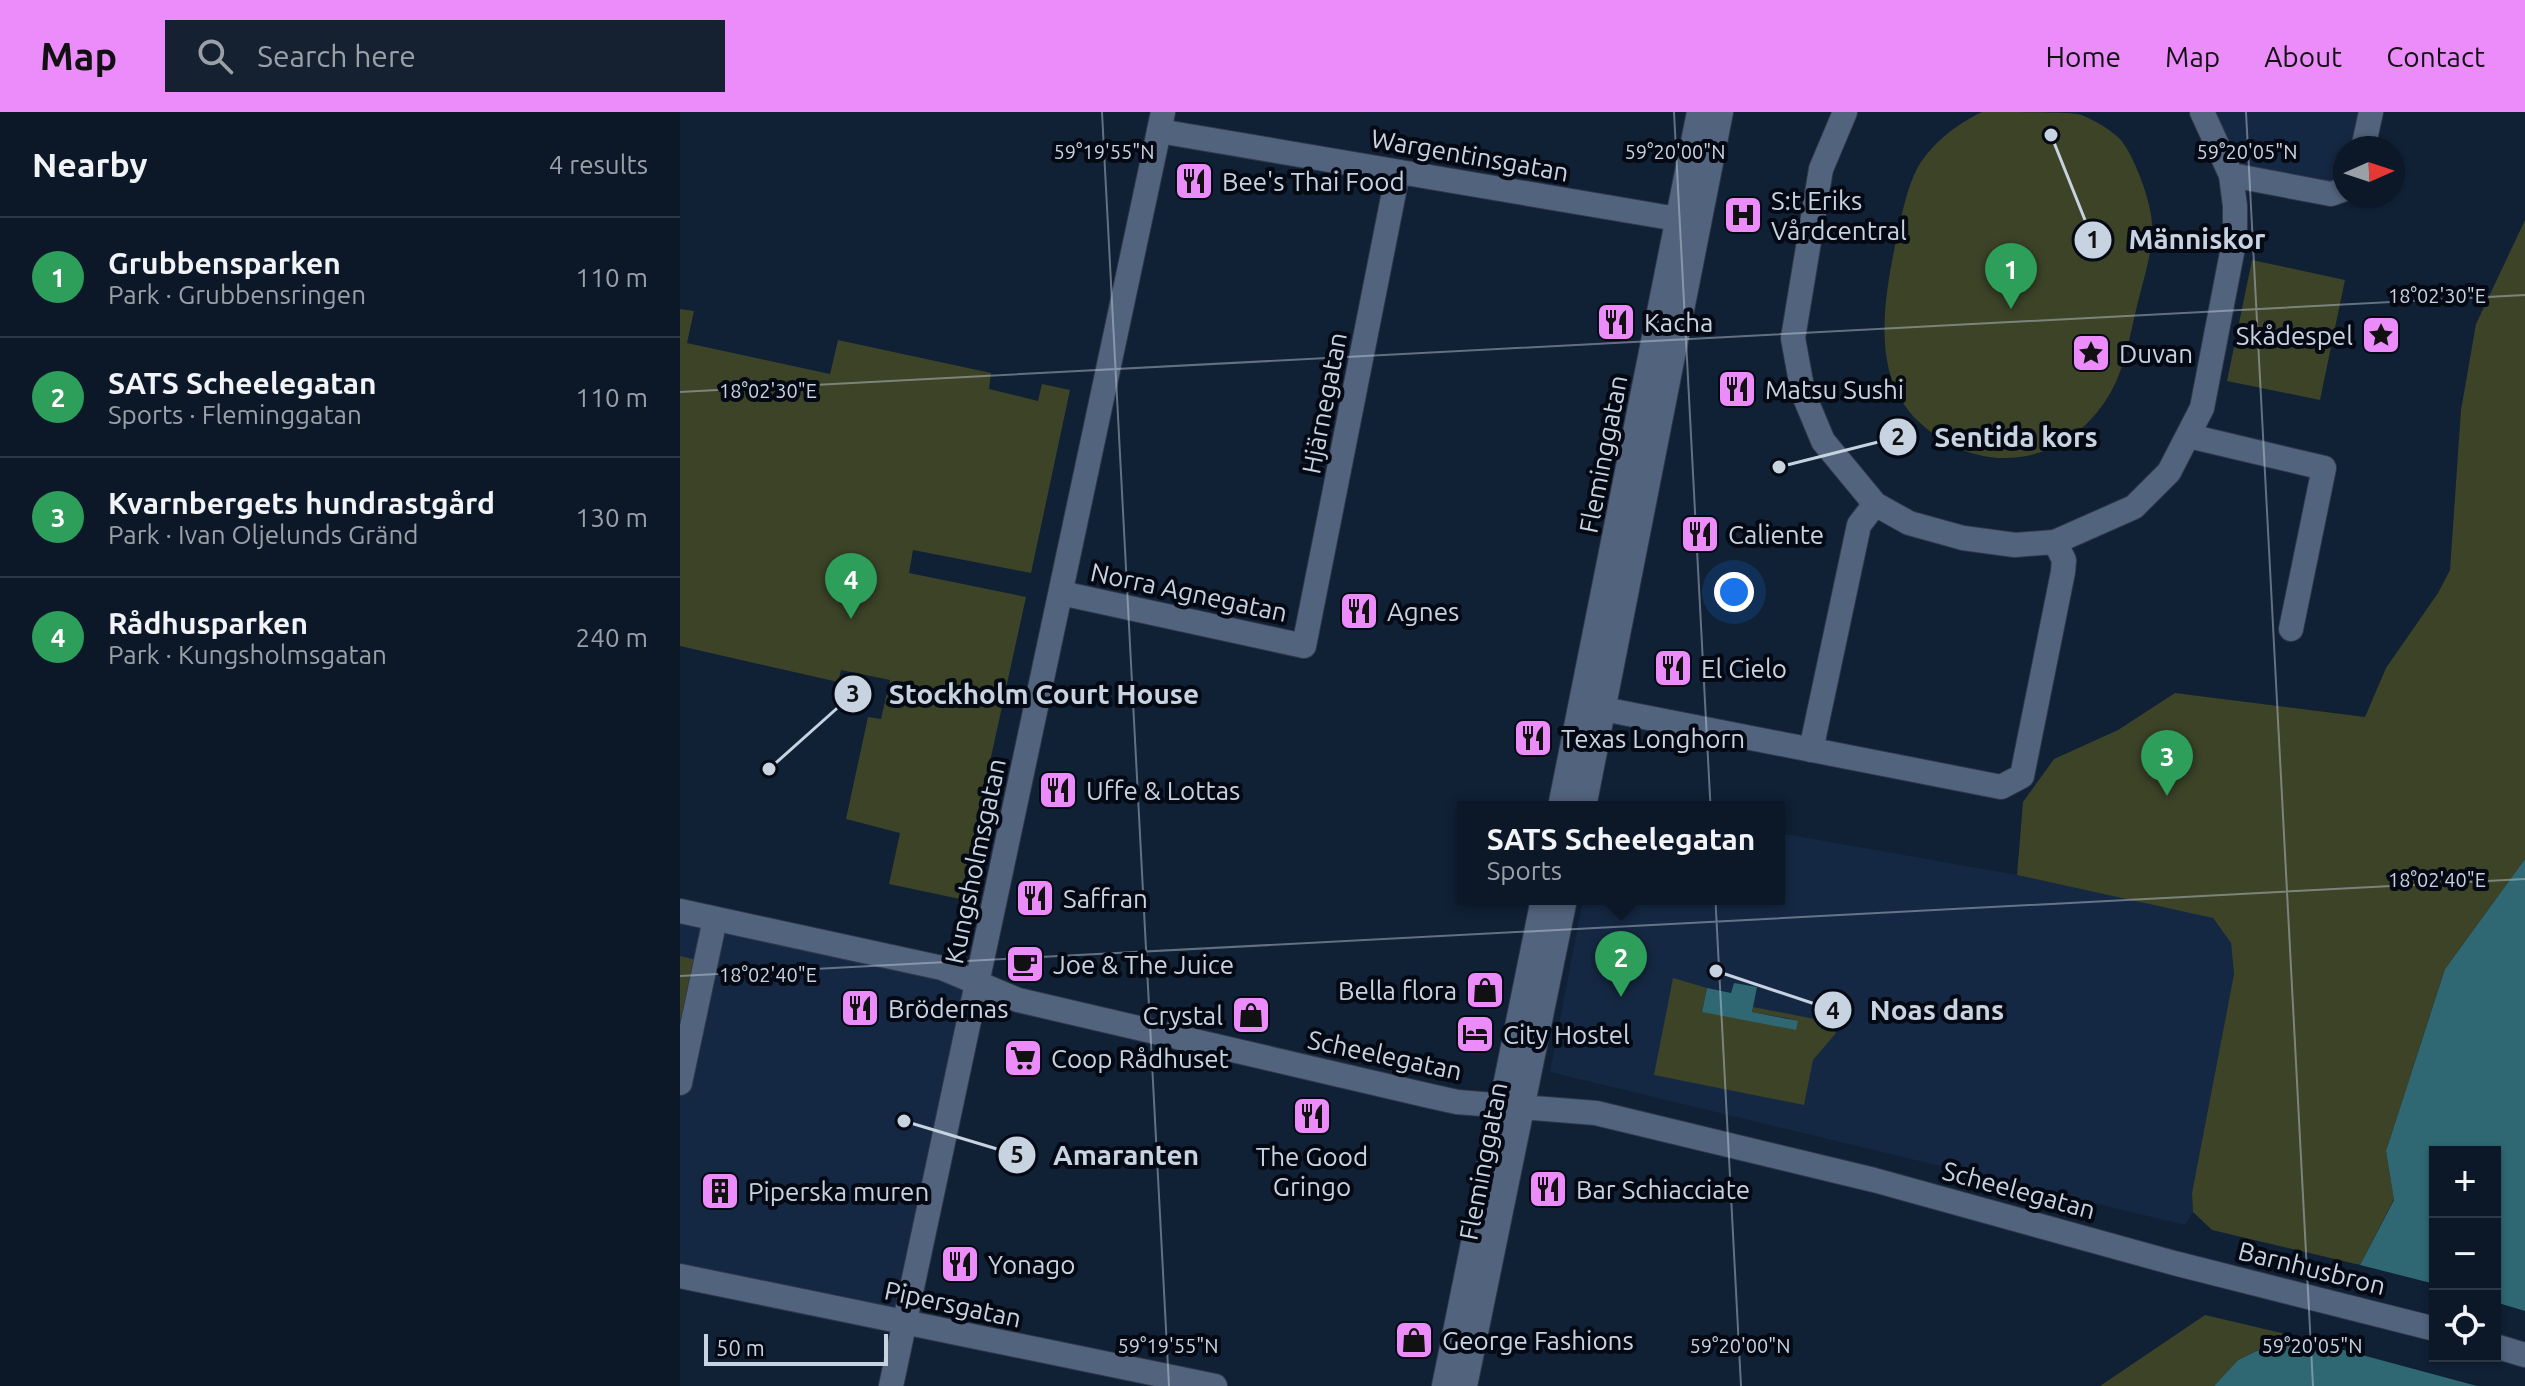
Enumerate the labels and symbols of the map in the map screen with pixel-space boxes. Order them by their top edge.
street label: Wargentinsgatan [1369,123,1571,187]
north arrow [2333,136,2405,208]
text: 59°19'55"N [1053,140,1155,163]
text: 59°20'00"N [1624,140,1726,163]
text: 59°20'05"N [2196,140,2298,163]
restaurant icon: Bee's Thai Food [1173,160,1215,202]
place label: Bee's Thai Food [1222,167,1405,196]
place label: S:t Eriks Vårdcentral [1771,186,1907,245]
hospital icon: S:t Eriks Vårdcentral [1722,194,1764,236]
callout: Människor [2073,214,2282,266]
text: Människor [2128,223,2266,254]
text: 1 [2086,226,2100,253]
pin: 1 [1985,243,2037,309]
text: 18°02'30"E [2388,284,2486,307]
restaurant icon: Kacha [1595,301,1637,343]
place label: Kacha [1644,308,1713,337]
place icon: Skådespel [2360,314,2402,356]
place label: Skådespel [2236,321,2353,350]
street label: Hjärnegatan [1296,330,1352,476]
place icon: Duvan [2070,332,2112,374]
place label: Duvan [2119,339,2193,368]
restaurant icon: Matsu Sushi [1716,368,1758,410]
street label: Fleminggatan [1573,373,1633,535]
place label: Matsu Sushi [1765,375,1904,404]
text: 18°02'30"E [719,379,817,402]
callout: Sentida kors [1878,411,2113,463]
text: Sentida kors [1934,421,2098,452]
text: 2 [1891,423,1905,450]
restaurant icon: Caliente [1679,513,1721,555]
place label: Caliente [1728,520,1824,549]
pin: 4 [825,553,877,619]
street label: Norra Agnegatan [1088,557,1290,627]
your location [1714,572,1754,612]
restaurant icon: Agnes [1338,590,1380,632]
place label: Agnes [1387,597,1459,626]
restaurant icon: El Cielo [1652,647,1694,689]
place label: El Cielo [1701,654,1787,683]
callout: Stockholm Court House [833,668,1215,720]
text: Stockholm Court House [889,678,1199,709]
text: 3 [846,680,860,707]
restaurant icon: Texas Longhorn [1512,717,1554,759]
place label: Texas Longhorn [1561,724,1745,753]
pin: 3 [2141,730,2193,796]
street label: Kungsholmsgatan [939,756,1011,966]
restaurant icon: Uffe & Lottas [1037,769,1079,811]
place label: Uffe & Lottas [1086,776,1240,805]
text: 18°02'40"E [2388,868,2486,891]
restaurant icon: Saffran [1014,877,1056,919]
place label: Saffran [1063,884,1148,913]
pin: 2 [1595,931,1647,997]
cafe icon: Joe & The Juice [1004,943,1046,985]
place label: Joe & The Juice [1053,950,1234,979]
text: 18°02'40"E [719,963,817,986]
shop icon: Bella flora [1464,969,1506,1011]
place label: Bella flora [1338,976,1457,1005]
callout: Noas dans [1813,984,2020,1036]
restaurant icon: Brödernas [839,987,881,1029]
place label: Brödernas [888,994,1008,1023]
shop icon: Crystal [1230,994,1272,1036]
text: Noas dans [1870,994,2004,1025]
text: 4 [1826,997,1840,1024]
place label: Crystal [1142,1001,1223,1030]
hotel icon: City Hostel [1454,1013,1496,1055]
place label: City Hostel [1503,1020,1630,1049]
street label: Scheelegatan [1305,1024,1465,1086]
supermarket icon: Coop Rådhuset [1002,1037,1044,1079]
place label: Coop Rådhuset [1051,1044,1229,1073]
street label: Fleminggatan [1453,1080,1513,1242]
restaurant icon: The Good Gringo [1291,1095,1333,1137]
callout: Amaranten [997,1129,1215,1181]
text: Amaranten [1053,1139,1199,1170]
text: 5 [1010,1141,1024,1168]
place label: The Good Gringo [1256,1142,1368,1201]
street label: Scheelegatan [1939,1156,2099,1224]
restaurant icon: Bar Schiacciate [1527,1168,1569,1210]
building icon: Piperska muren [699,1170,741,1212]
place label: Bar Schiacciate [1576,1175,1750,1204]
place label: Piperska muren [748,1177,929,1206]
street label: Barnhusbron [2235,1236,2389,1300]
restaurant icon: Yonago [939,1243,981,1285]
place label: Yonago [988,1250,1076,1279]
street label: Pipersgatan [882,1275,1024,1333]
shop icon: George Fashions [1393,1319,1435,1361]
place label: George Fashions [1442,1326,1634,1355]
scale bar [704,1330,888,1366]
text: 59°19'55"N [1117,1334,1219,1357]
text: 59°20'00"N [1689,1334,1791,1357]
text: 59°20'05"N [2261,1334,2363,1357]

